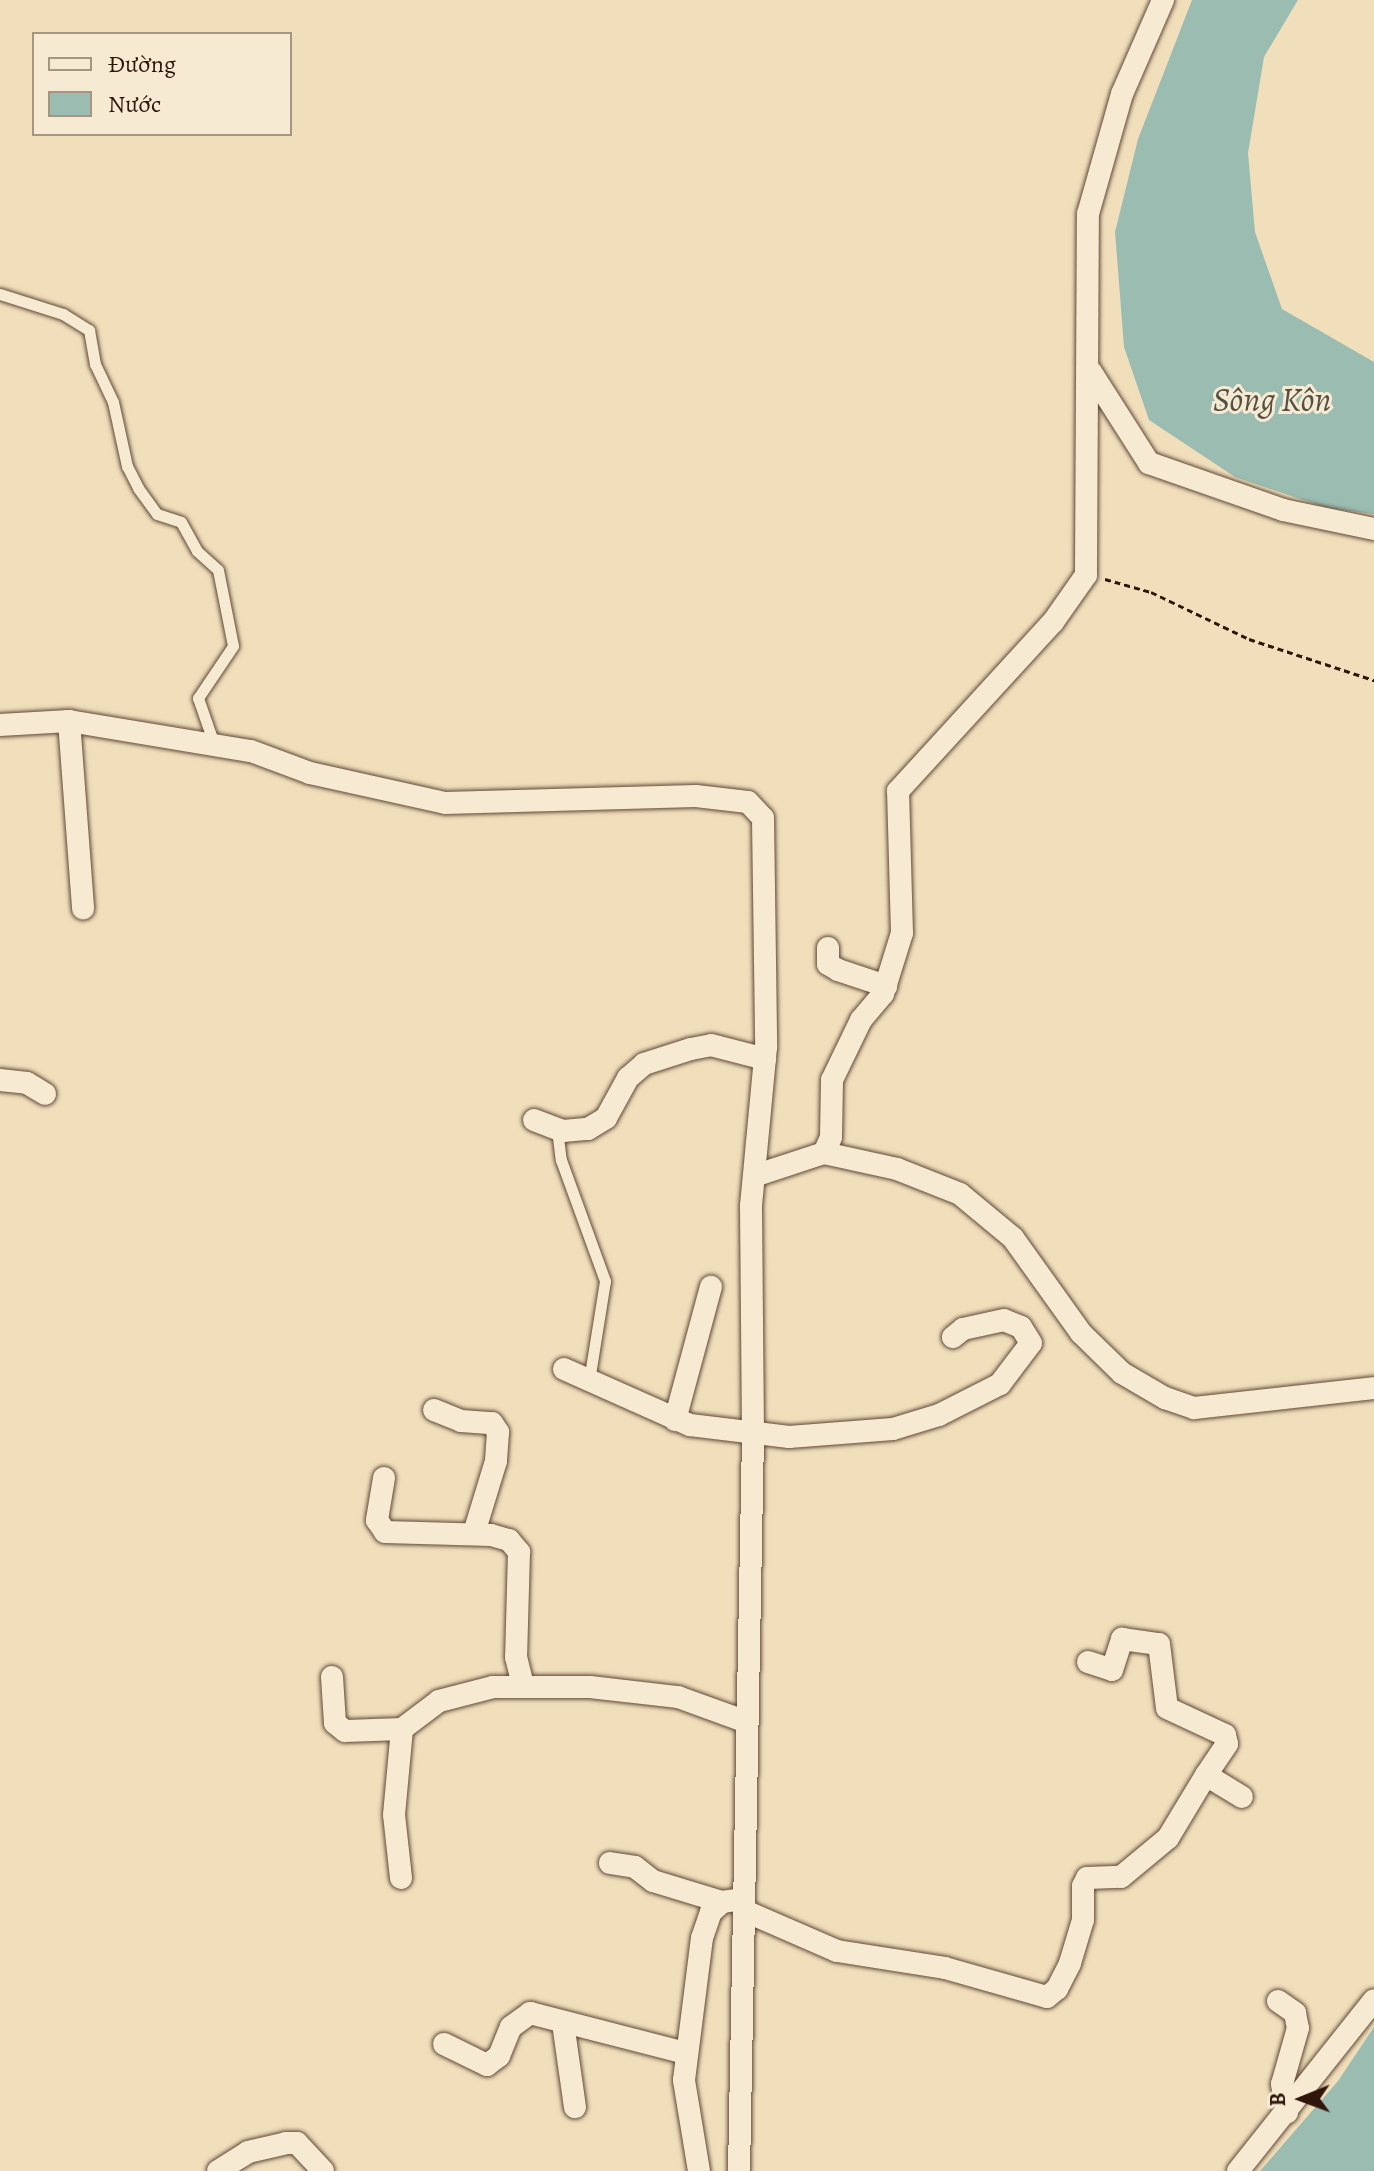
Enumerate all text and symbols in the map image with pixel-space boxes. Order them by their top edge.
legend [32,32,292,136]
text: Đường [108,48,176,80]
text: Nước [108,88,161,120]
water label: Sông Kôn [1213,380,1331,420]
north arrow [1262,2059,1342,2139]
text: B [1263,2092,1293,2107]

